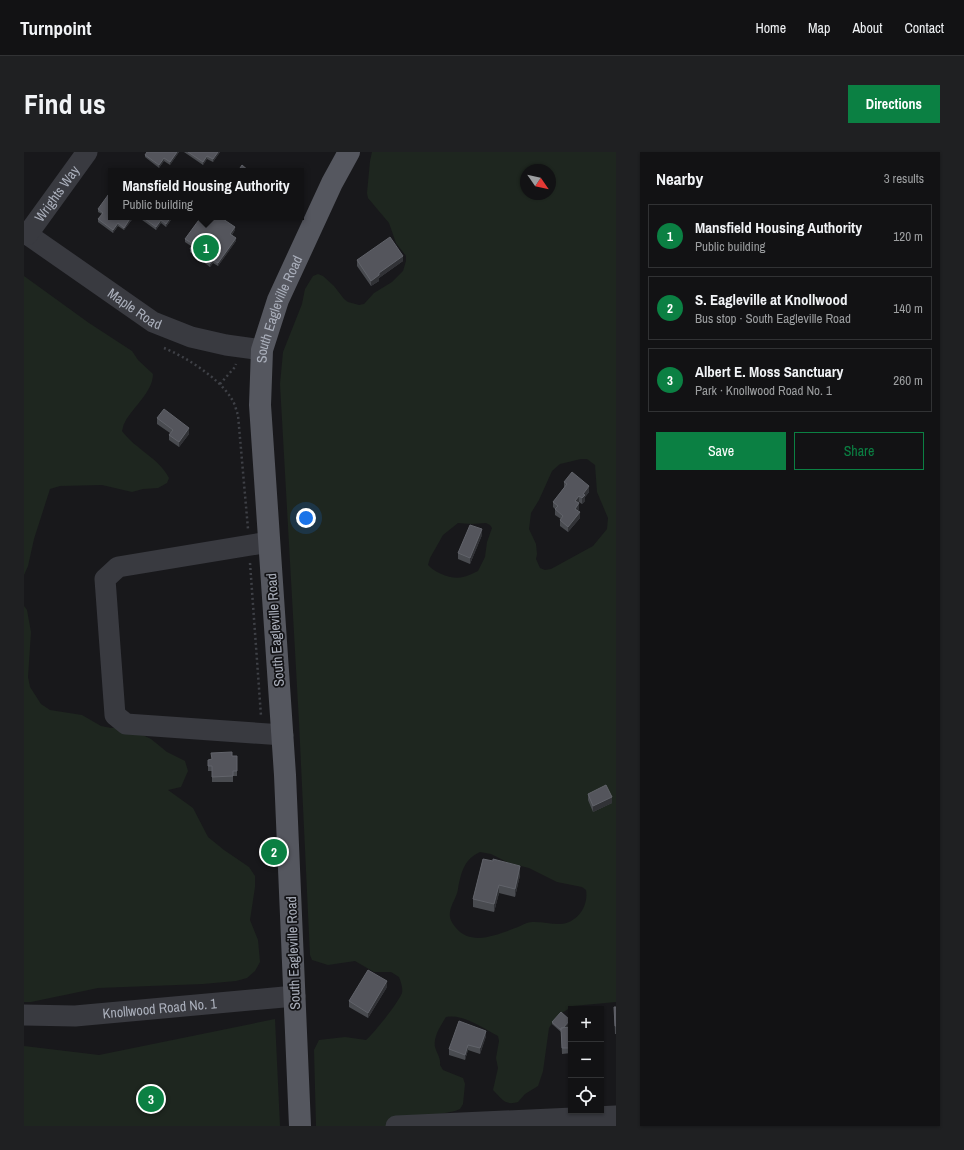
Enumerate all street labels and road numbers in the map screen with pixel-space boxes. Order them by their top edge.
street label: Wrights Way [30,162,83,225]
street label: South Eagleville Road [253,252,306,363]
street label: Maple Road [104,284,164,334]
street label: South Eagleville Road [262,573,288,687]
street label: South Eagleville Road [282,896,304,1010]
street label: Knollwood Road No. 1 [102,994,218,1022]

